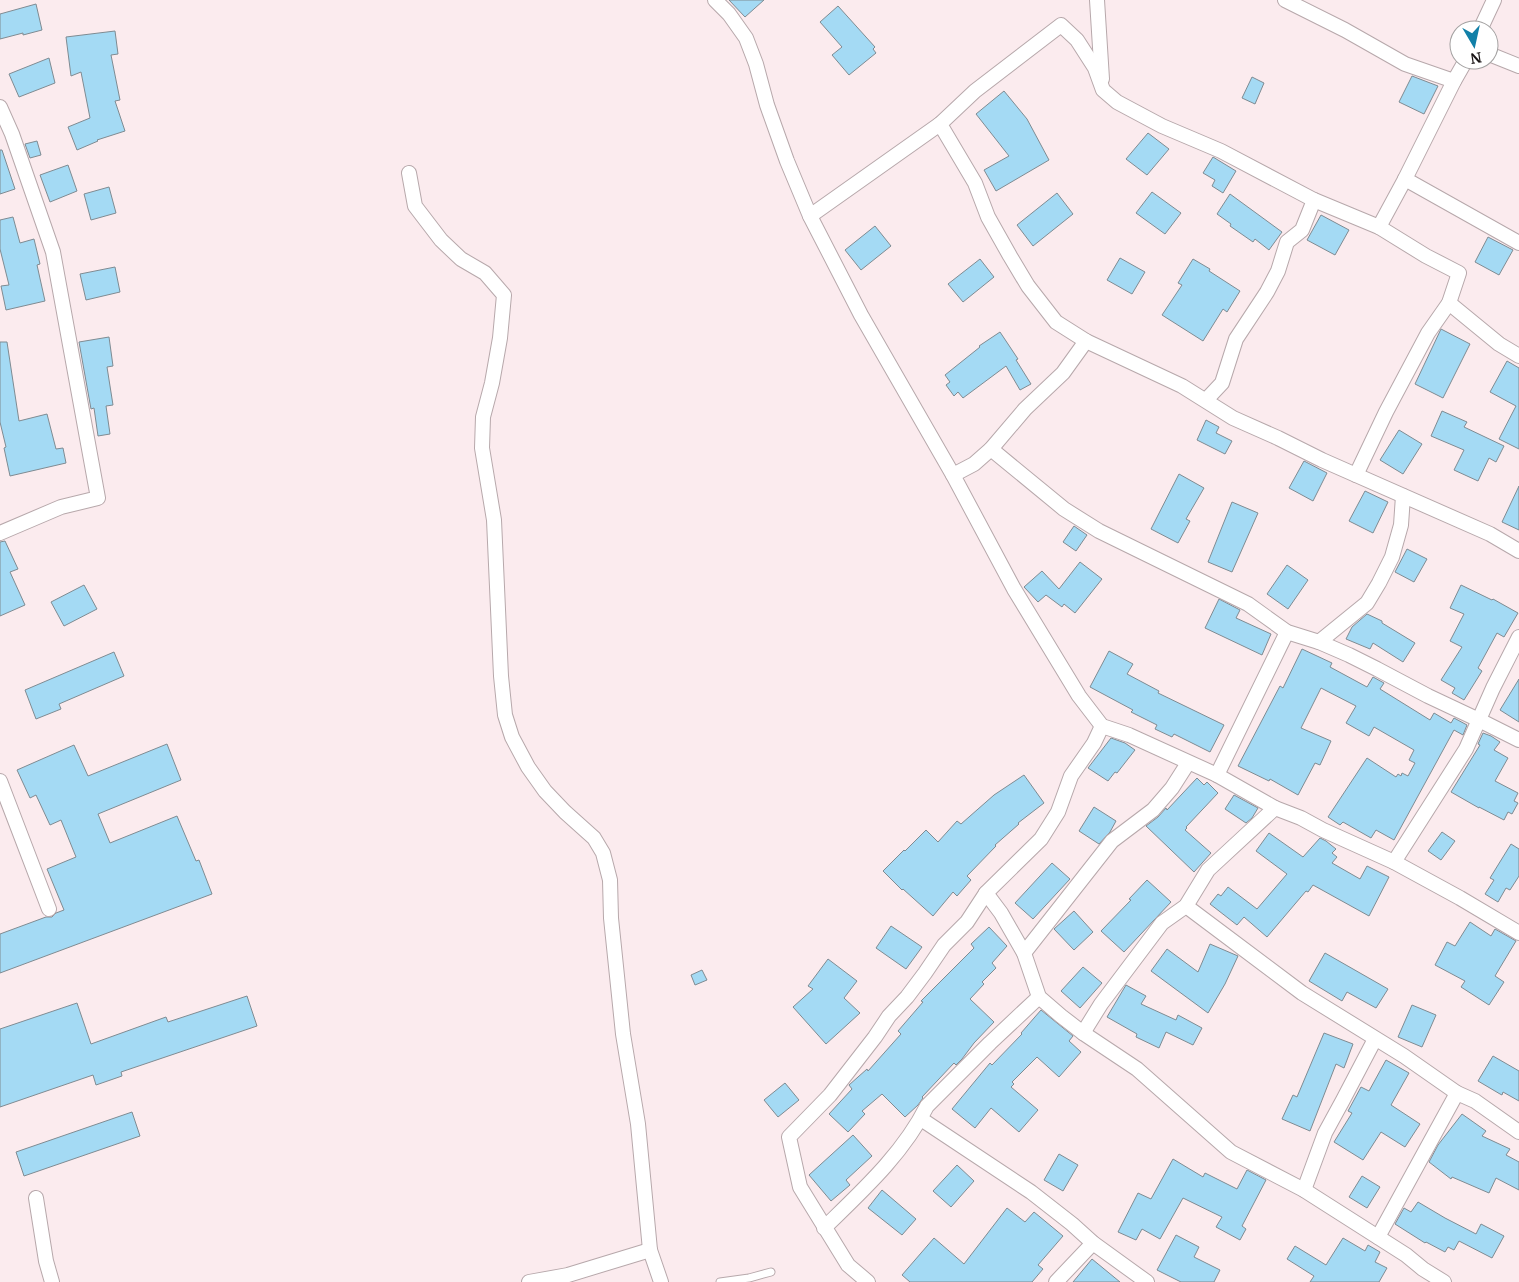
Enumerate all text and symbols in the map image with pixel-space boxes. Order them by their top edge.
north arrow [1449,20,1499,70]
text: N [1469,48,1483,68]

